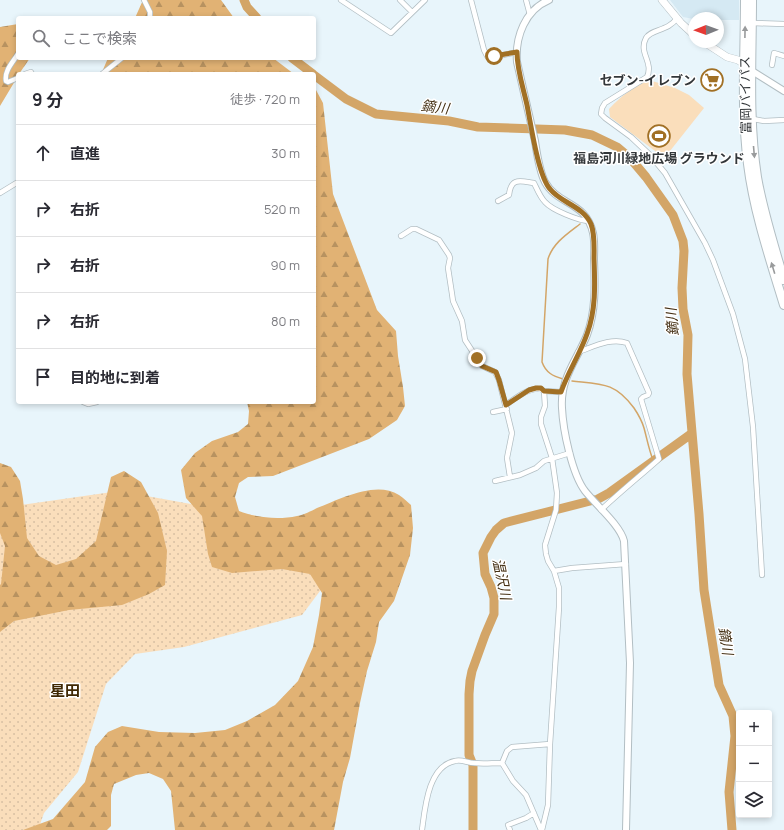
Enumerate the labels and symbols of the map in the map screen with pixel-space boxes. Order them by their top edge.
north arrow [688,12,724,48]
one-way arrow [742,25,748,38]
route start [485,47,503,65]
street label: 富岡バイパス [735,56,755,134]
supermarket icon: セブン-イレブン [699,67,725,93]
place label: セブン-イレブン [600,71,696,89]
water label: 鏑川 [420,95,452,118]
sports icon: 福島河川緑地広場 グラウンド [646,123,672,149]
one-way arrow [751,146,758,158]
place label: 福島河川緑地広場 グラウンド [573,149,745,167]
one-way arrow [770,261,776,273]
water label: 鏑川 [661,305,682,337]
route end [468,349,486,367]
water label: 温沢川 [489,556,517,603]
water label: 鏑川 [715,626,738,658]
district label: 星田 [50,680,80,701]

